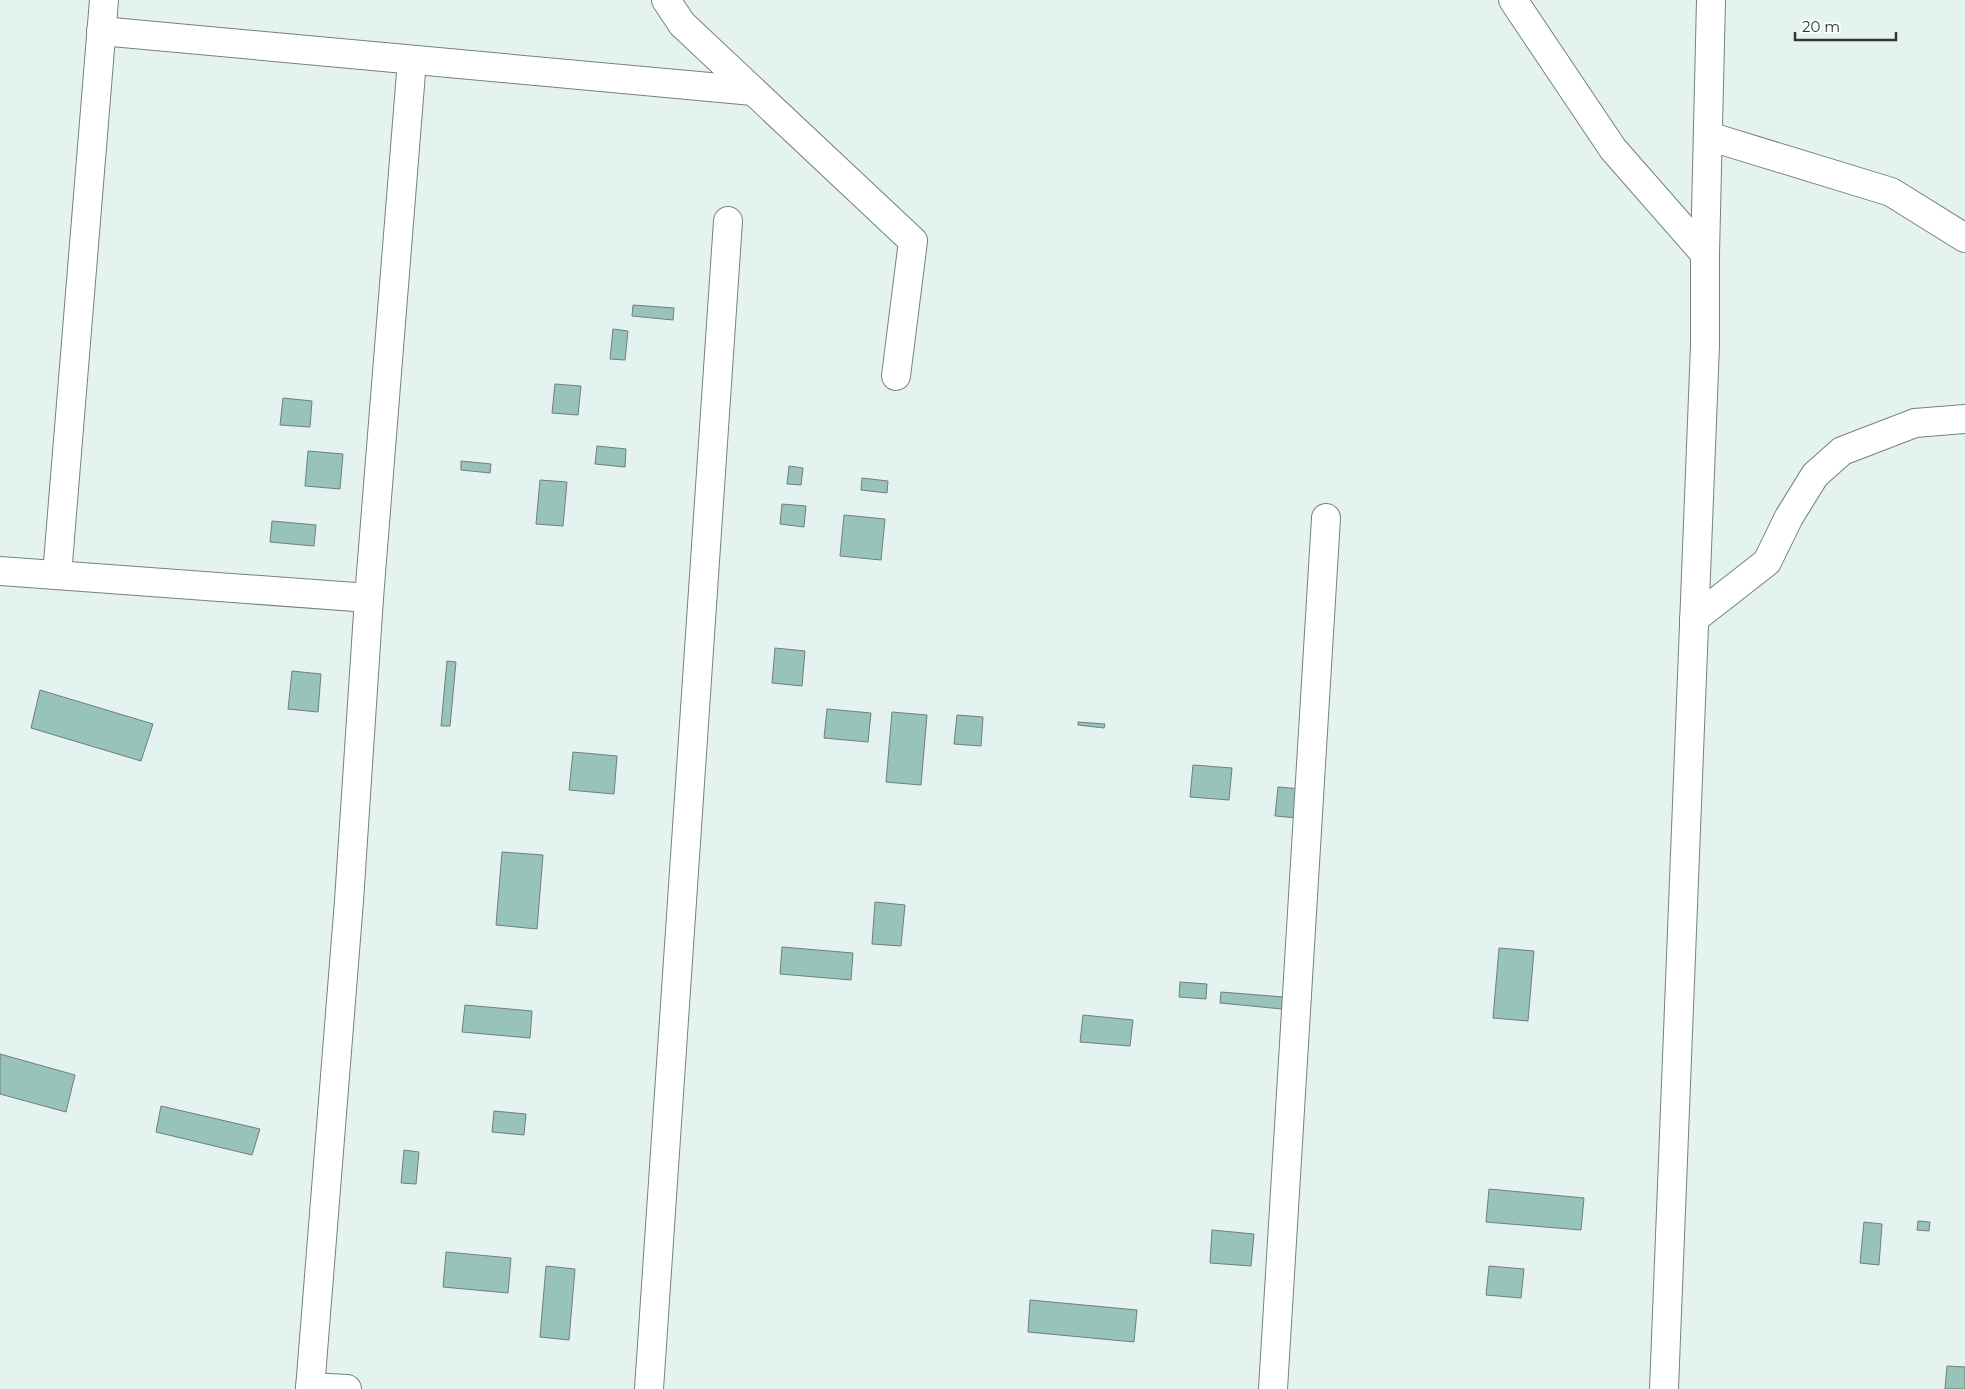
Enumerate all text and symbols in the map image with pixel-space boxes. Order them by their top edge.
scale bar [1795,10,1896,42]
text: 20 m [1802,17,1840,36]

